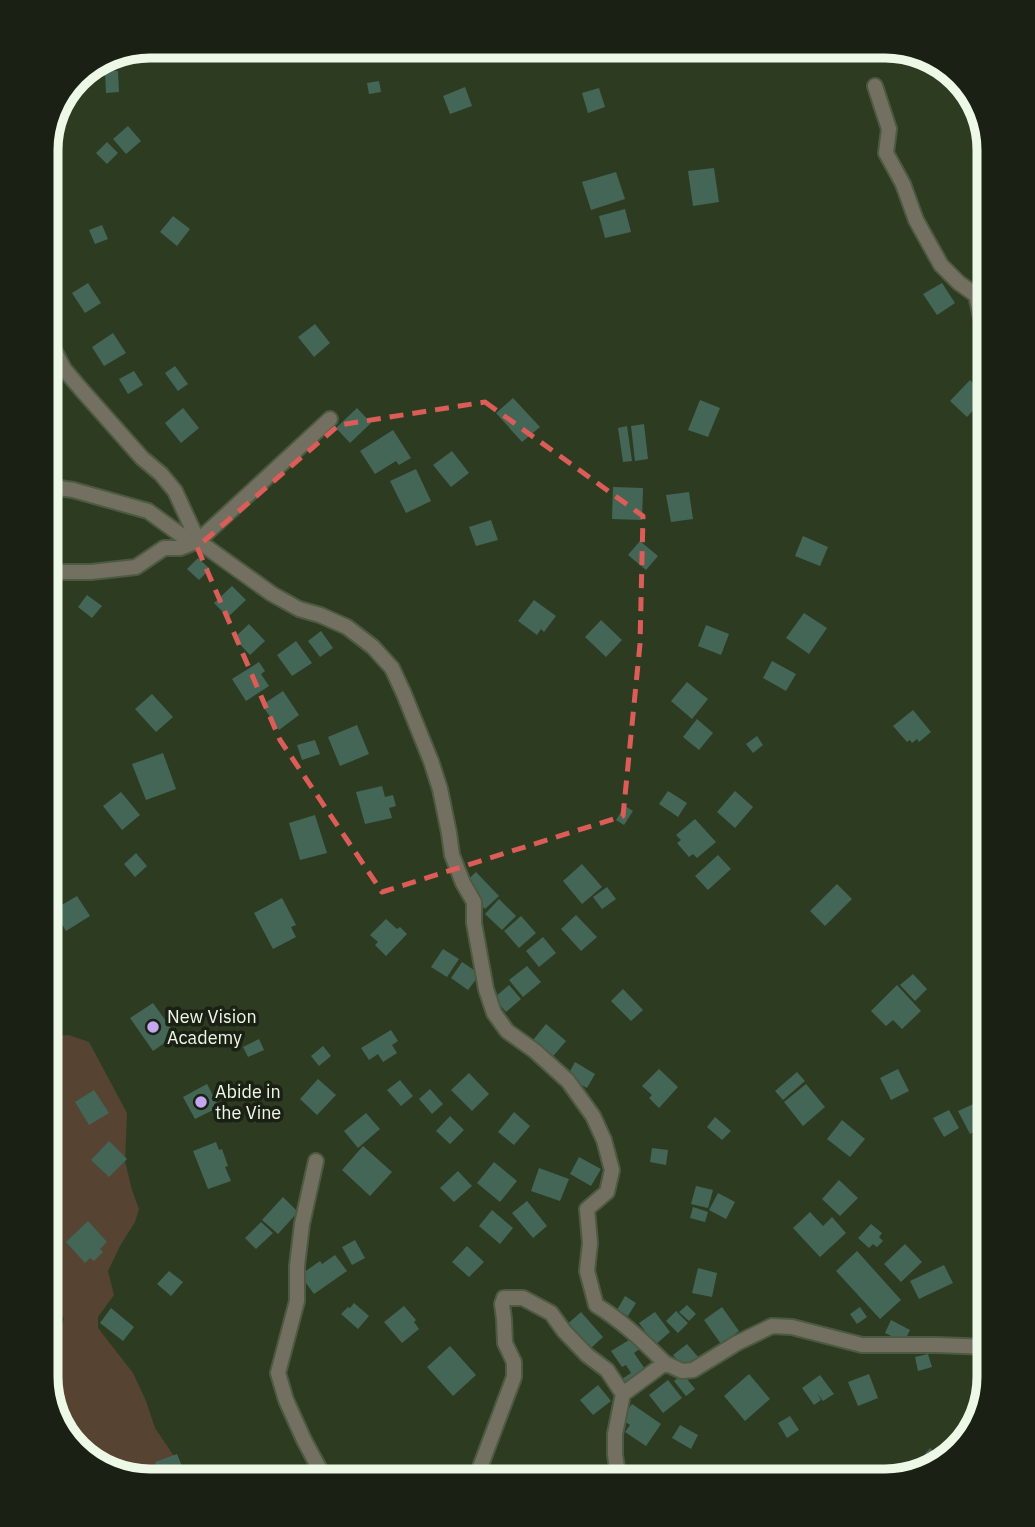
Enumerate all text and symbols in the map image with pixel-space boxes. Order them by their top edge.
place label: New Vision Academy [167,1005,257,1049]
marker: New Vision Academy [145,1019,161,1035]
place label: Abide in the Vine [215,1080,281,1124]
marker: Abide in the Vine [193,1094,209,1110]

